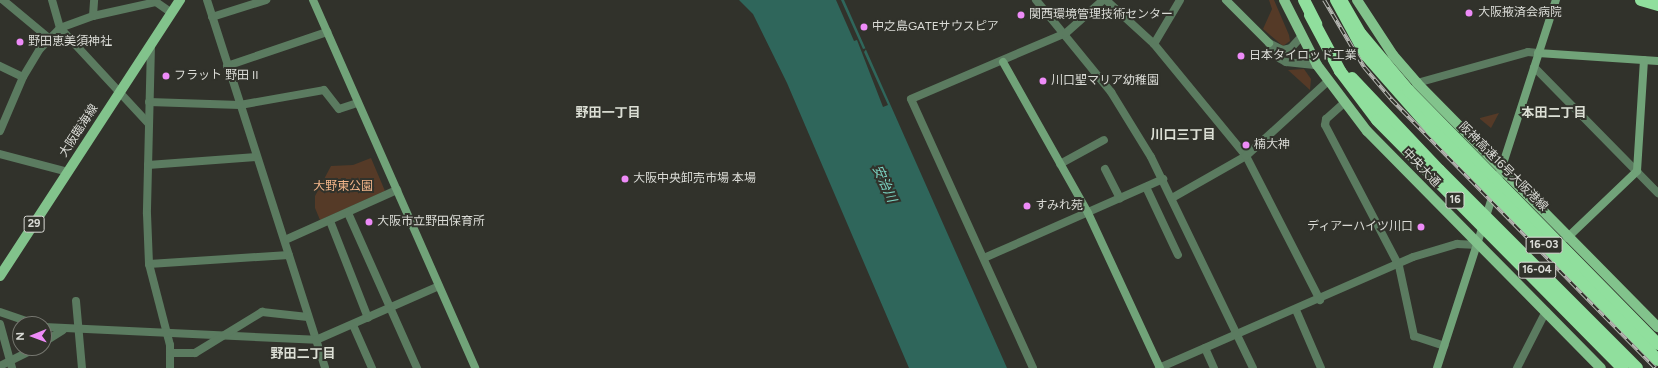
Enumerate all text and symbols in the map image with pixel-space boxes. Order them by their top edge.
place label: 大阪掖済会病院 [1478,6,1562,20]
marker: 大阪掖済会病院 [1463,7,1475,19]
place label: 関西環境管理技術センター [1029,8,1173,22]
marker: 関西環境管理技術センター [1016,10,1026,20]
place label: 中之島GATEサウスピア [872,20,999,34]
marker: 中之島GATEサウスピア [859,22,869,32]
place label: 野田恵美須神社 [28,35,112,49]
marker: 野田恵美須神社 [15,37,25,47]
place label: 日本タイロッド工業 [1249,49,1357,63]
marker: 日本タイロッド工業 [1236,51,1246,61]
place label: フラット 野田 II [174,69,258,83]
marker: フラット 野田 II [161,71,171,81]
place label: 川口聖マリア幼稚園 [1051,74,1159,88]
marker: 川口聖マリア幼稚園 [1038,76,1048,86]
street label: 大阪臨海線 [57,102,101,160]
district label: 野田一丁目 [576,105,640,121]
district label: 本田二丁目 [1522,105,1586,121]
street label: 阪神高速16号大阪港線 [1456,120,1550,214]
district label: 川口三丁目 [1151,127,1215,143]
place label: 楠大神 [1254,138,1290,152]
marker: 楠大神 [1241,140,1251,150]
street label: 中央大通 [1399,146,1443,190]
water label: 安治川 [869,163,899,205]
place label: 大阪中央卸売市場 本場 [633,172,756,186]
marker: 大阪中央卸売市場 本場 [620,174,630,184]
park label: 大野東公園 [313,180,373,194]
road number: 16 [1445,191,1465,209]
place label: すみれ苑 [1035,199,1083,213]
marker: すみれ苑 [1022,201,1032,211]
road number: 29 [23,215,45,233]
place label: 大阪市立野田保育所 [377,215,485,229]
marker: 大阪市立野田保育所 [364,217,374,227]
place label: ディアーハイツ川口 [1306,220,1413,234]
marker: ディアーハイツ川口 [1416,222,1426,232]
road number: 16-03 [1525,236,1563,254]
road number: 16-04 [1518,261,1556,279]
north arrow [12,316,52,356]
text: N [14,332,27,341]
district label: 野田二丁目 [271,346,335,362]

